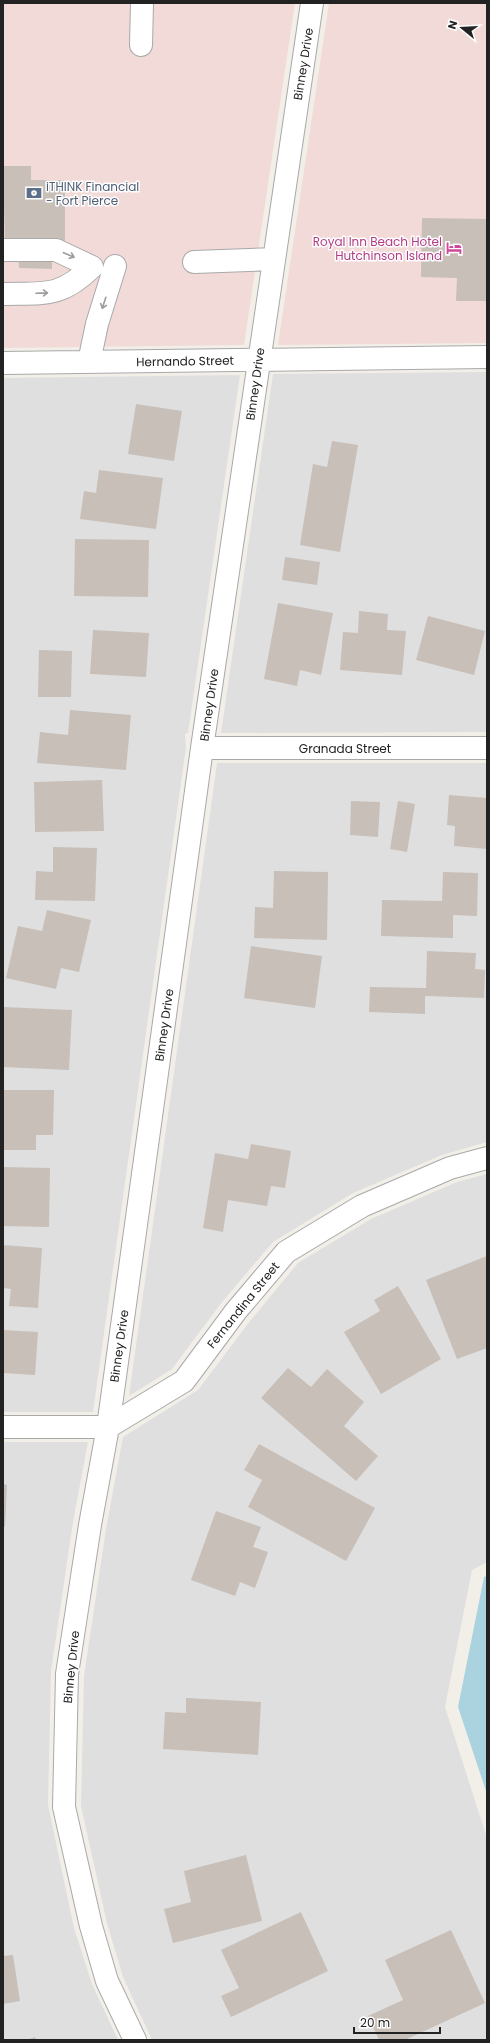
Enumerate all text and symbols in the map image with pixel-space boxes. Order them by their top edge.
north arrow [442,8,482,48]
text: N [444,18,461,31]
street label: Binney Drive [289,27,317,101]
place label: iTHINK Financial - Fort Pierce [46,178,139,209]
bank icon: iTHINK Financial - Fort Pierce [25,184,43,202]
place label: Royal Inn Beach Hotel Hutchinson Island [313,233,442,264]
hotel icon: Royal Inn Beach Hotel Hutchinson Island [445,239,463,257]
one-way arrow [63,252,75,259]
one-way arrow [35,289,48,297]
one-way arrow [99,297,107,309]
street label: Binney Drive [241,347,269,421]
street label: Hernando Street [136,352,234,370]
street label: Binney Drive [195,668,223,742]
street label: Granada Street [299,740,391,757]
street label: Binney Drive [150,988,178,1062]
street label: Fernandina Street [203,1258,283,1352]
street label: Binney Drive [105,1309,133,1383]
street label: Binney Drive [59,1630,83,1704]
scale bar [354,2009,440,2035]
text: 20 m [360,2014,390,2031]

